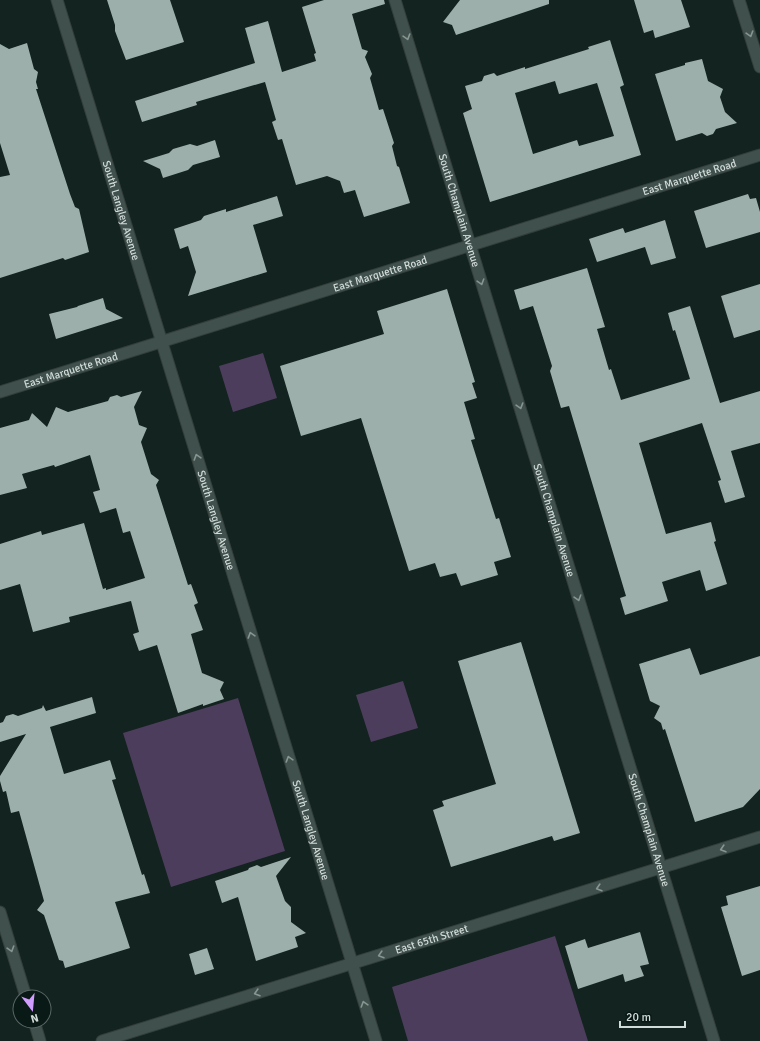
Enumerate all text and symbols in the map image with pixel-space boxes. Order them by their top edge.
one-way arrow [745,30,754,37]
one-way arrow [402,34,410,41]
street label: South Champlain Avenue [436,152,483,269]
street label: East Marquette Road [641,156,738,198]
street label: South Langley Avenue [100,159,143,262]
street label: East Marquette Road [331,253,429,294]
one-way arrow [476,278,485,285]
street label: East Marquette Road [22,349,119,391]
one-way arrow [515,403,523,410]
one-way arrow [193,453,202,460]
street label: South Champlain Avenue [531,462,578,578]
street label: South Langley Avenue [195,469,238,572]
one-way arrow [573,594,582,601]
one-way arrow [247,631,256,638]
one-way arrow [285,756,294,763]
street label: South Champlain Avenue [626,772,673,888]
street label: South Langley Avenue [290,778,333,881]
one-way arrow [719,844,726,853]
one-way arrow [595,883,602,892]
street label: East 65th Street [393,921,470,956]
one-way arrow [6,945,15,952]
one-way arrow [377,950,384,959]
one-way arrow [253,988,260,997]
north arrow [12,989,52,1029]
one-way arrow [360,1000,369,1007]
scale bar [620,1003,685,1029]
text: 20 m [626,1010,651,1025]
text: N [29,1011,40,1025]

